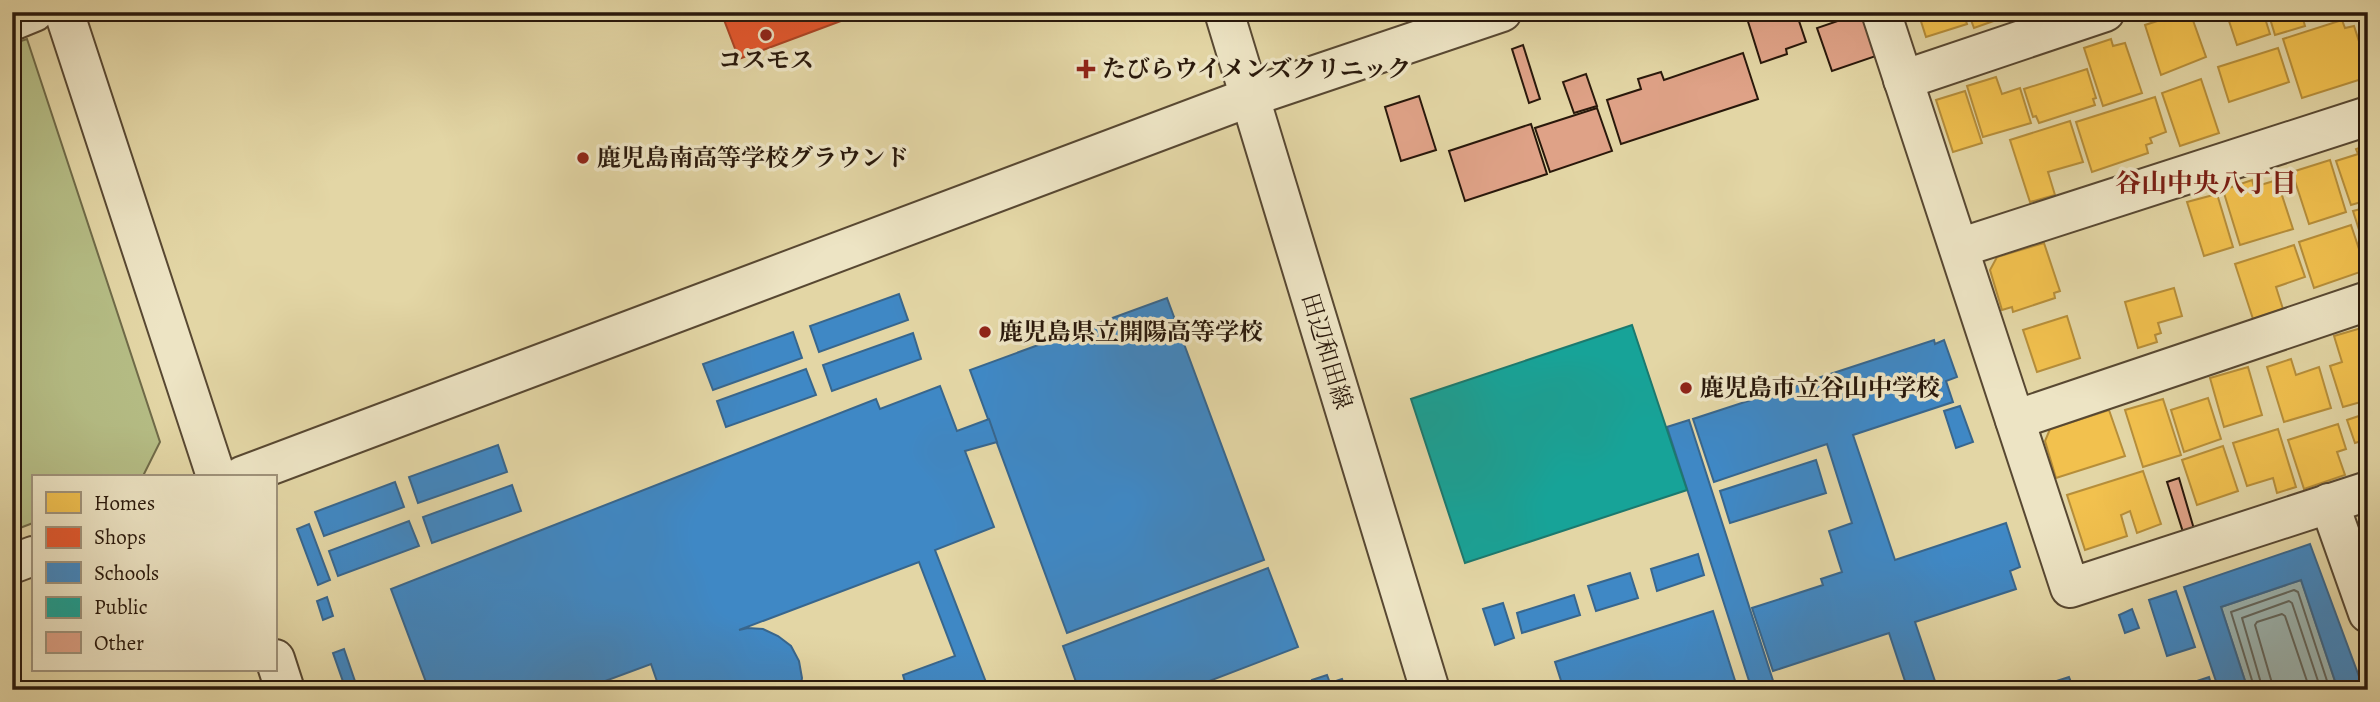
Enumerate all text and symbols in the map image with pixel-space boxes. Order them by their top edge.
marker: コスモス [758,27,774,43]
place label: コスモス [718,44,814,76]
place label: たびらウイメンズクリニック [1102,53,1411,85]
marker: たびらウイメンズクリニック [1076,59,1096,79]
place label: 鹿児島南高等学校グラウンド [597,142,909,174]
marker: 鹿児島南高等学校グラウンド [575,150,591,166]
district label: 谷山中央八丁目 [2115,166,2297,201]
street label: 田辺和田線 [1294,289,1360,413]
place label: 鹿児島県立開陽高等学校 [999,316,1263,348]
marker: 鹿児島県立開陽高等学校 [977,324,993,340]
place label: 鹿児島市立谷山中学校 [1700,372,1940,404]
marker: 鹿児島市立谷山中学校 [1678,380,1694,396]
legend [32,475,276,670]
text: Homes [94,489,155,517]
text: Shops [94,523,146,551]
text: Schools [94,559,159,587]
text: Public [94,593,148,621]
text: Other [94,629,144,657]

